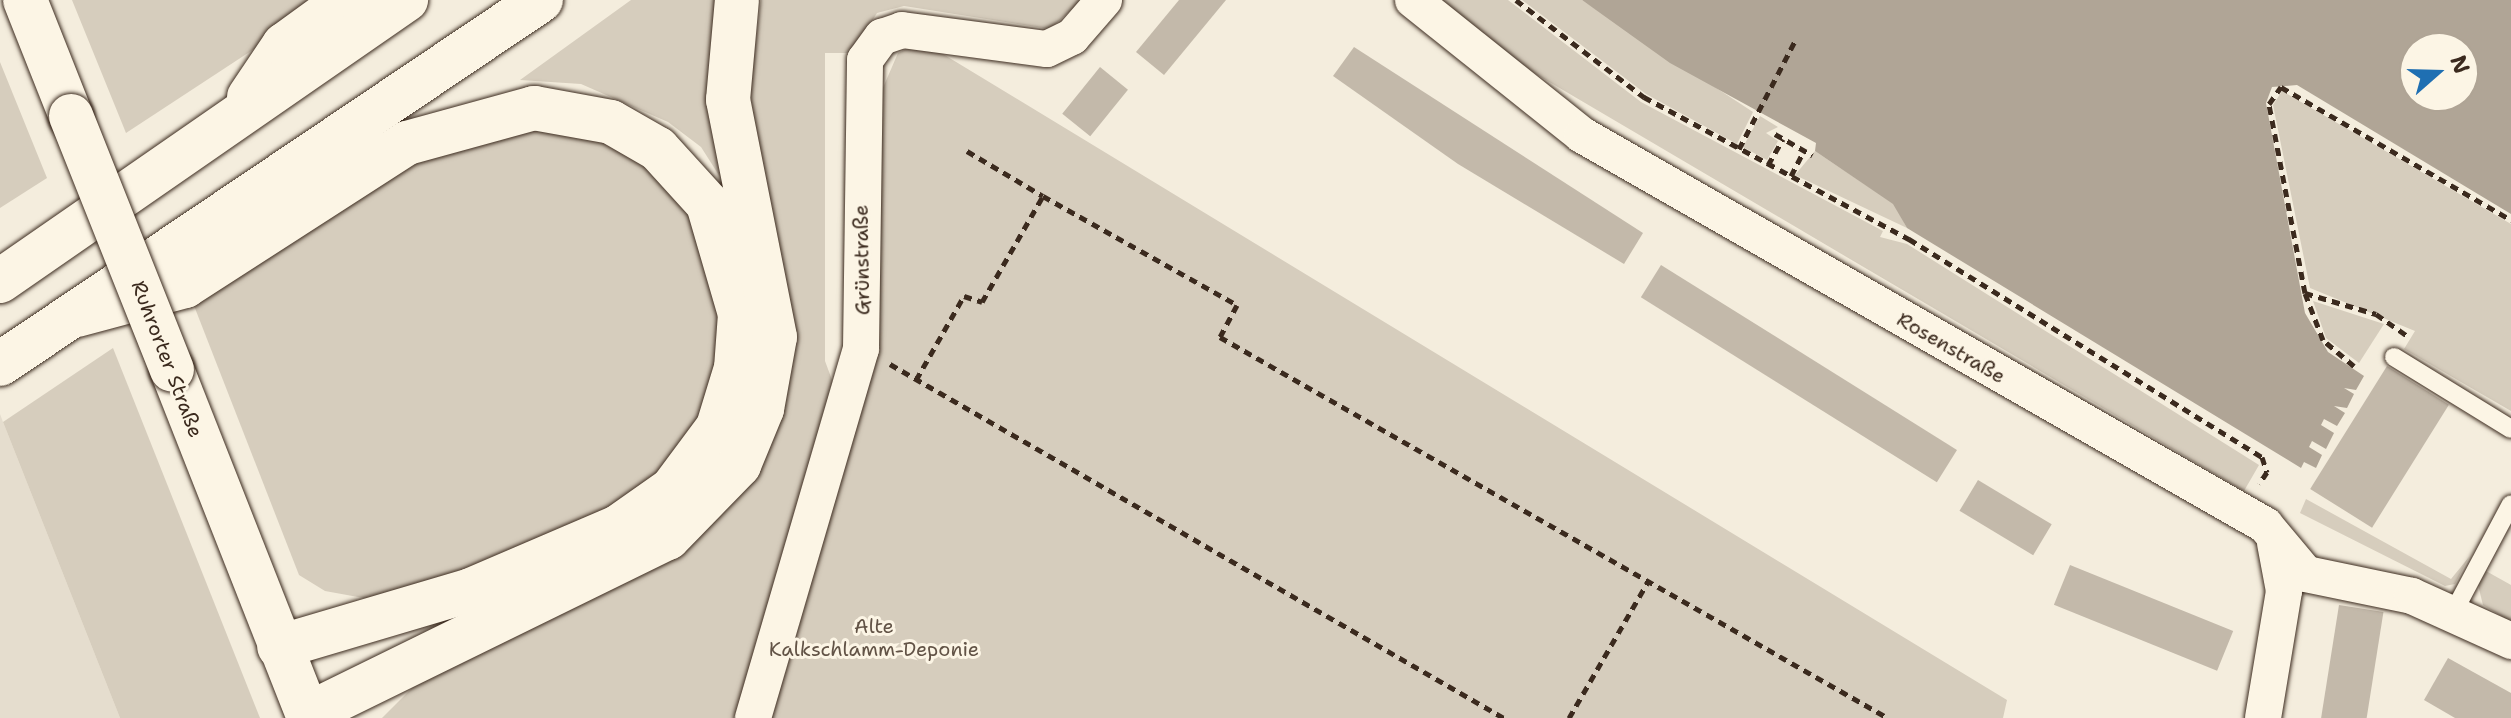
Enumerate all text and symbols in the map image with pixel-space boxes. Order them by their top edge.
north arrow [2399,32,2479,112]
text: N [2444,51,2477,77]
street label: Grünstraße [849,205,875,315]
street label: Ruhrorter Straße [126,277,208,441]
street label: Rosenstraße [1893,307,2009,389]
park label: Alte Kalkschlamm-Deponie [769,615,979,662]

